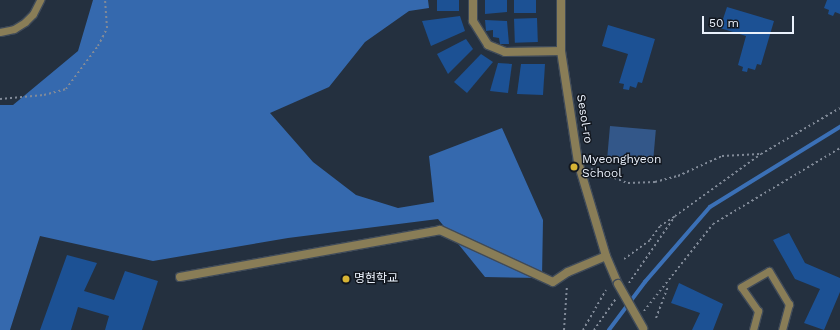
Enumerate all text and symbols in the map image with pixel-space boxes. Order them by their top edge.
scale bar [704,8,796,34]
text: 50 m [709,16,739,30]
street label: Sesol-ro [573,94,595,144]
place label: Myeonghyeon School [582,153,661,181]
marker: Myeonghyeon School [569,162,579,172]
place label: 명현학교 [354,272,398,286]
marker: 명현학교 [341,274,351,284]

